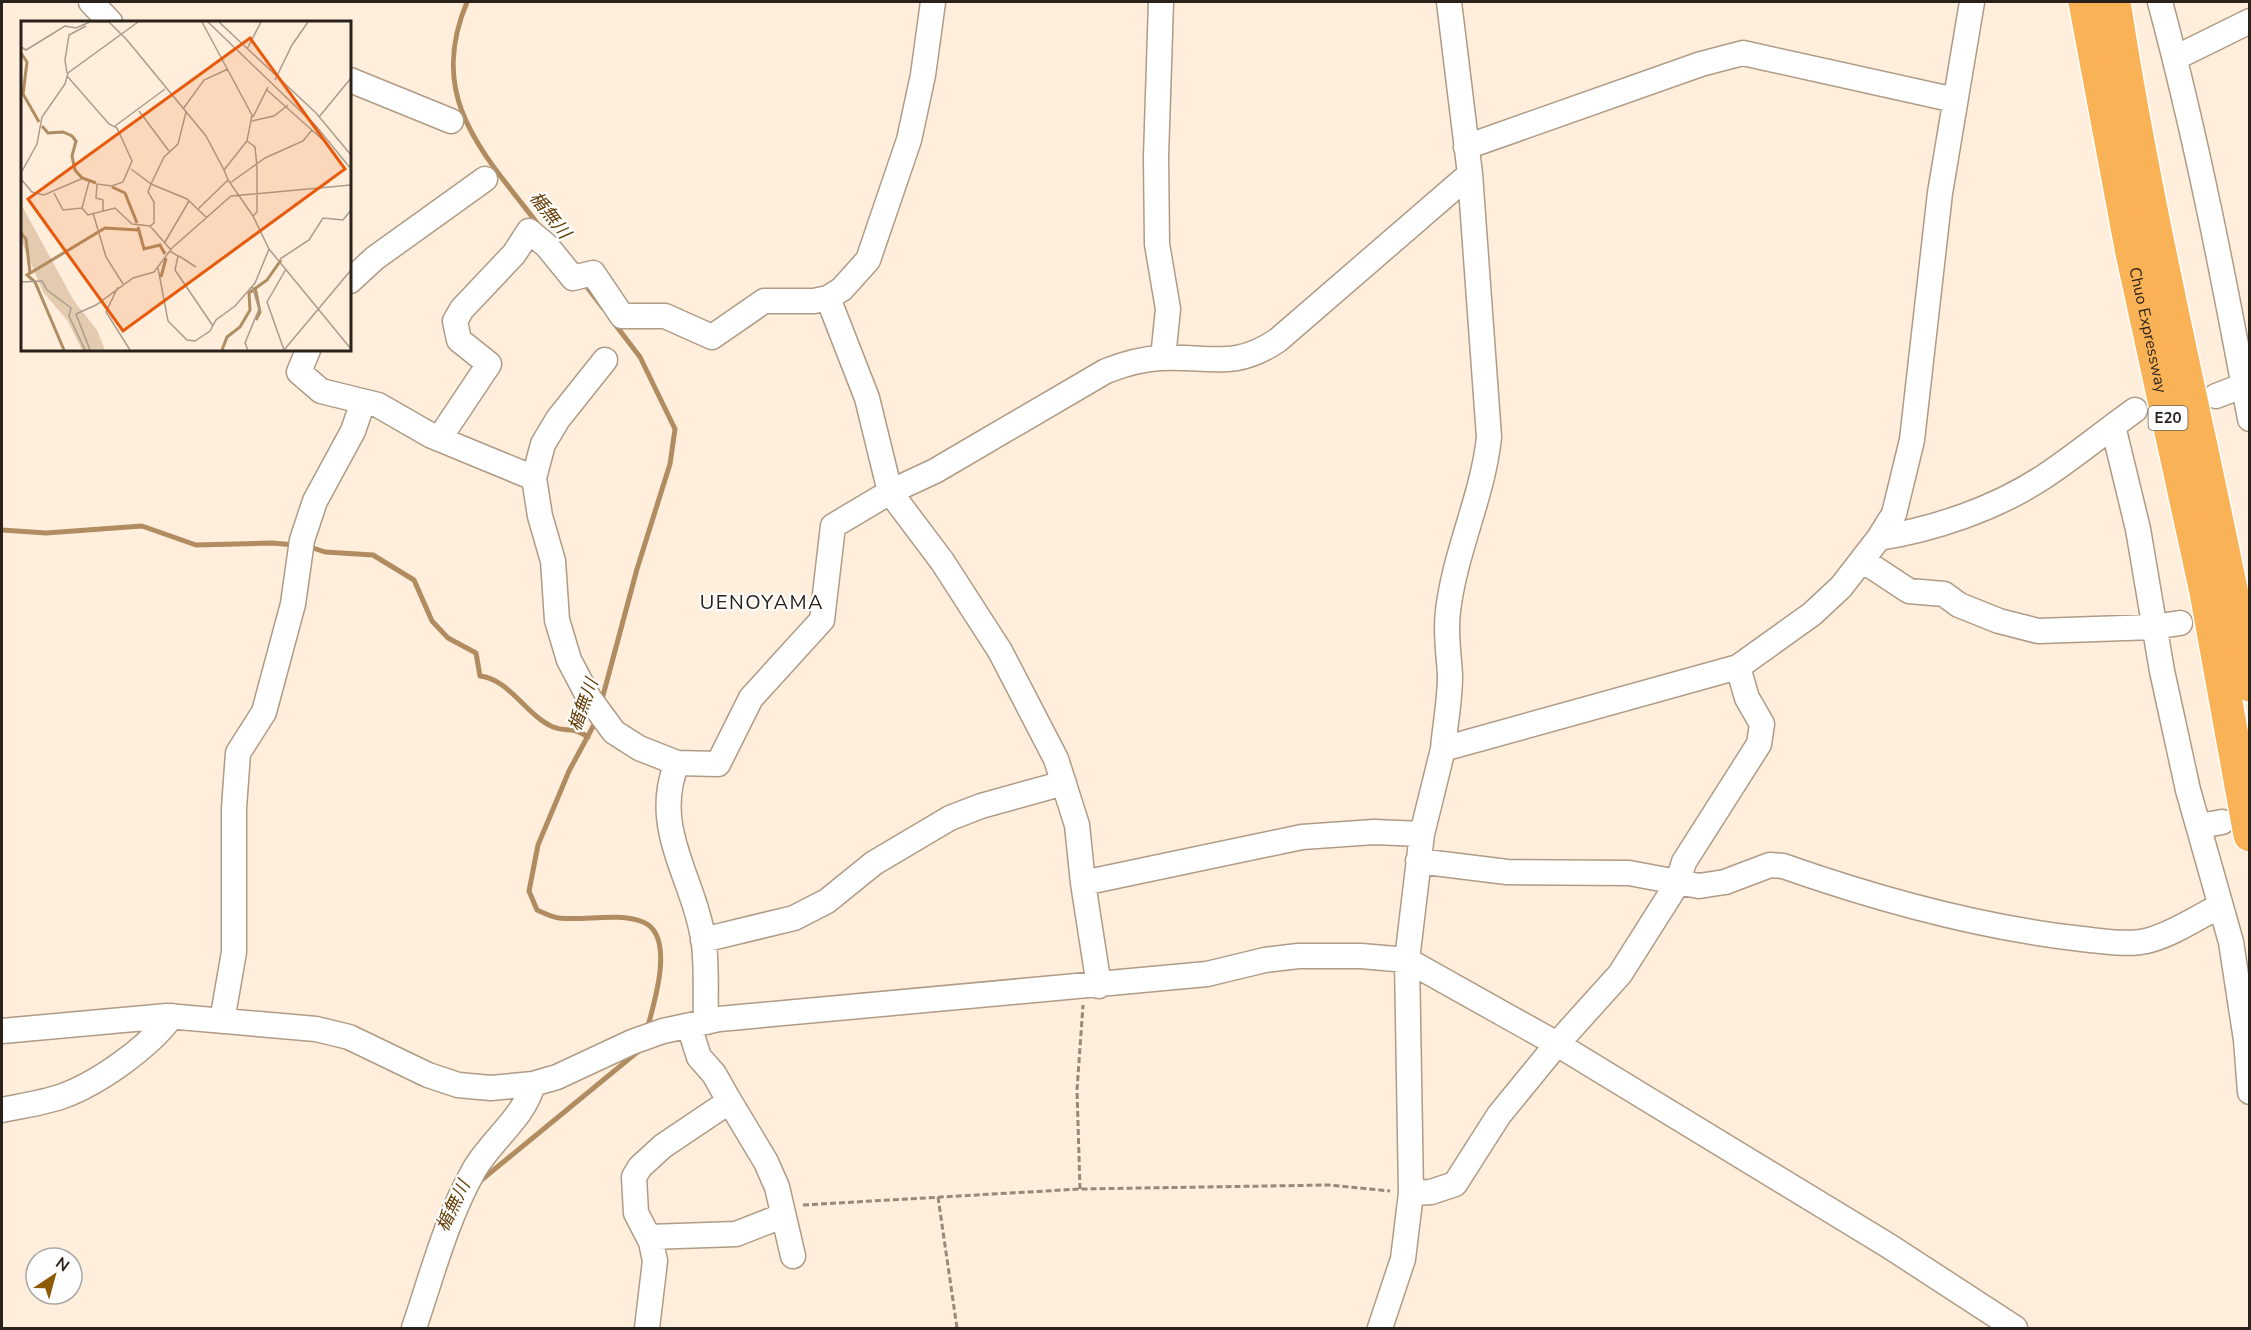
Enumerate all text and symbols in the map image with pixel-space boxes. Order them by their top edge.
inset map [21,21,351,351]
water label: 楯無川 [524,186,577,245]
street label: Chuo Expressway [2123,265,2172,396]
road number: E20 [2148,406,2188,430]
district label: UENOYAMA [700,589,824,616]
water label: 楯無川 [562,674,604,734]
water label: 楯無川 [430,1175,476,1236]
north arrow [24,1246,84,1306]
text: N [51,1252,74,1277]

